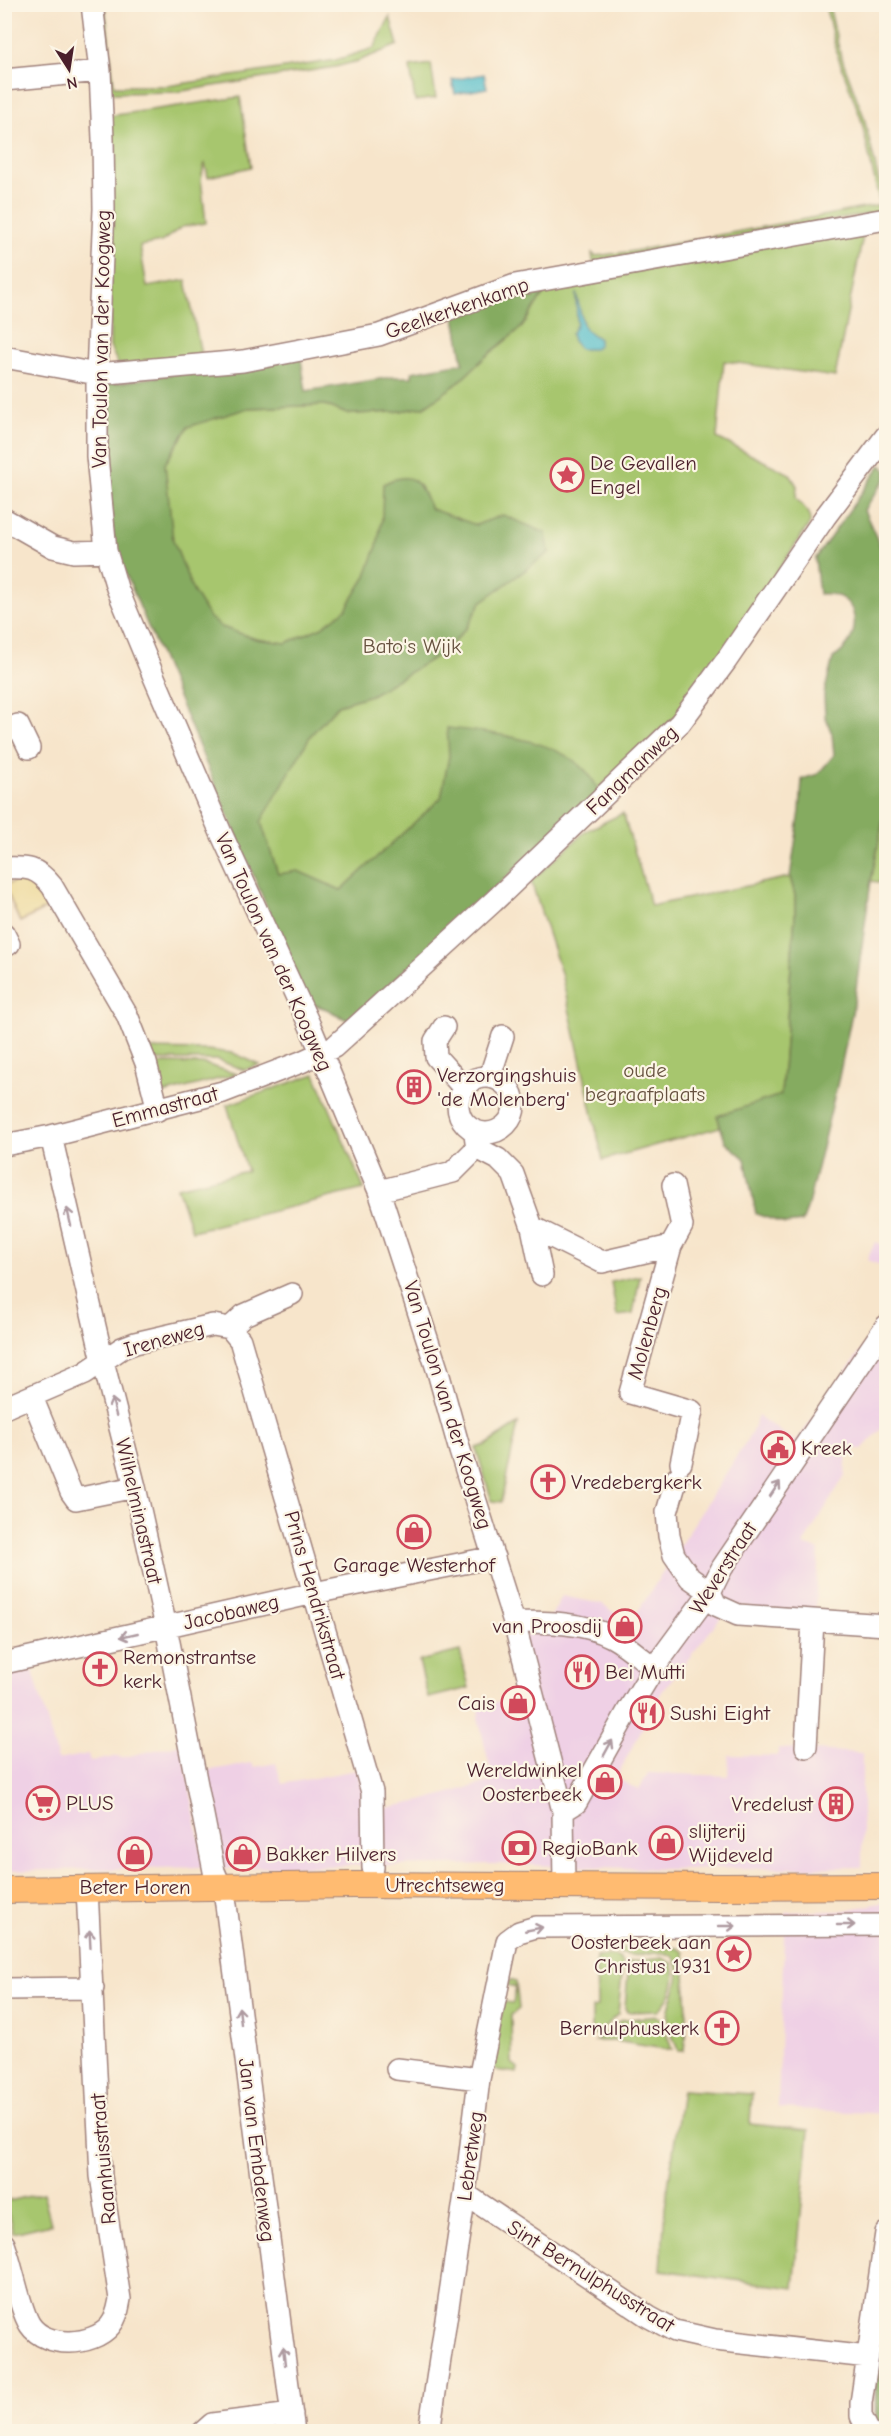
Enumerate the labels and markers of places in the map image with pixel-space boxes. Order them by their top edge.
place label: De Gevallen Engel [590,451,697,499]
place icon: De Gevallen Engel [549,457,585,493]
place label: Verzorgingshuis 'de Molenberg' [437,1063,576,1111]
building icon: Verzorgingshuis 'de Molenberg' [396,1069,432,1105]
public building icon: Kreek [760,1430,796,1466]
place label: Kreek [801,1436,852,1460]
church icon: Vredebergkerk [530,1464,566,1500]
place label: Vredebergkerk [571,1470,702,1494]
shop icon: Garage Westerhof [396,1514,432,1550]
place label: Garage Westerhof [333,1553,496,1577]
shop icon: van Proosdij [607,1608,643,1644]
place label: van Proosdij [492,1614,602,1638]
place label: Remonstrantse kerk [123,1645,256,1693]
church icon: Remonstrantse kerk [82,1651,118,1687]
restaurant icon: Bei Mutti [564,1654,600,1690]
place label: Bei Mutti [605,1660,685,1684]
shop icon: Cais [500,1685,536,1721]
place label: Cais [458,1691,495,1715]
restaurant icon: Sushi Eight [629,1695,665,1731]
place label: Sushi Eight [670,1701,771,1725]
place label: Wereldwinkel Oosterbeek [467,1758,582,1806]
shop icon: Wereldwinkel Oosterbeek [587,1764,623,1800]
supermarket icon: PLUS [25,1785,61,1821]
building icon: Vredelust [818,1786,854,1822]
place label: PLUS [66,1791,114,1815]
place label: Vredelust [732,1792,814,1816]
place label: slijterij Wijdeveld [689,1819,773,1867]
shop icon: slijterij Wijdeveld [648,1825,684,1861]
bank icon: RegioBank [501,1830,537,1866]
shop icon: Beter Horen [117,1836,153,1872]
shop icon: Bakker Hilvers [225,1836,261,1872]
place label: RegioBank [542,1836,637,1860]
place label: Bakker Hilvers [266,1842,396,1866]
place label: Beter Horen [79,1875,191,1899]
place label: Oosterbeek aan Christus 1931 [571,1930,711,1978]
place icon: Oosterbeek aan Christus 1931 [716,1936,752,1972]
church icon: Bernulphuskerk [704,2010,740,2046]
place label: Bernulphuskerk [560,2016,699,2040]

